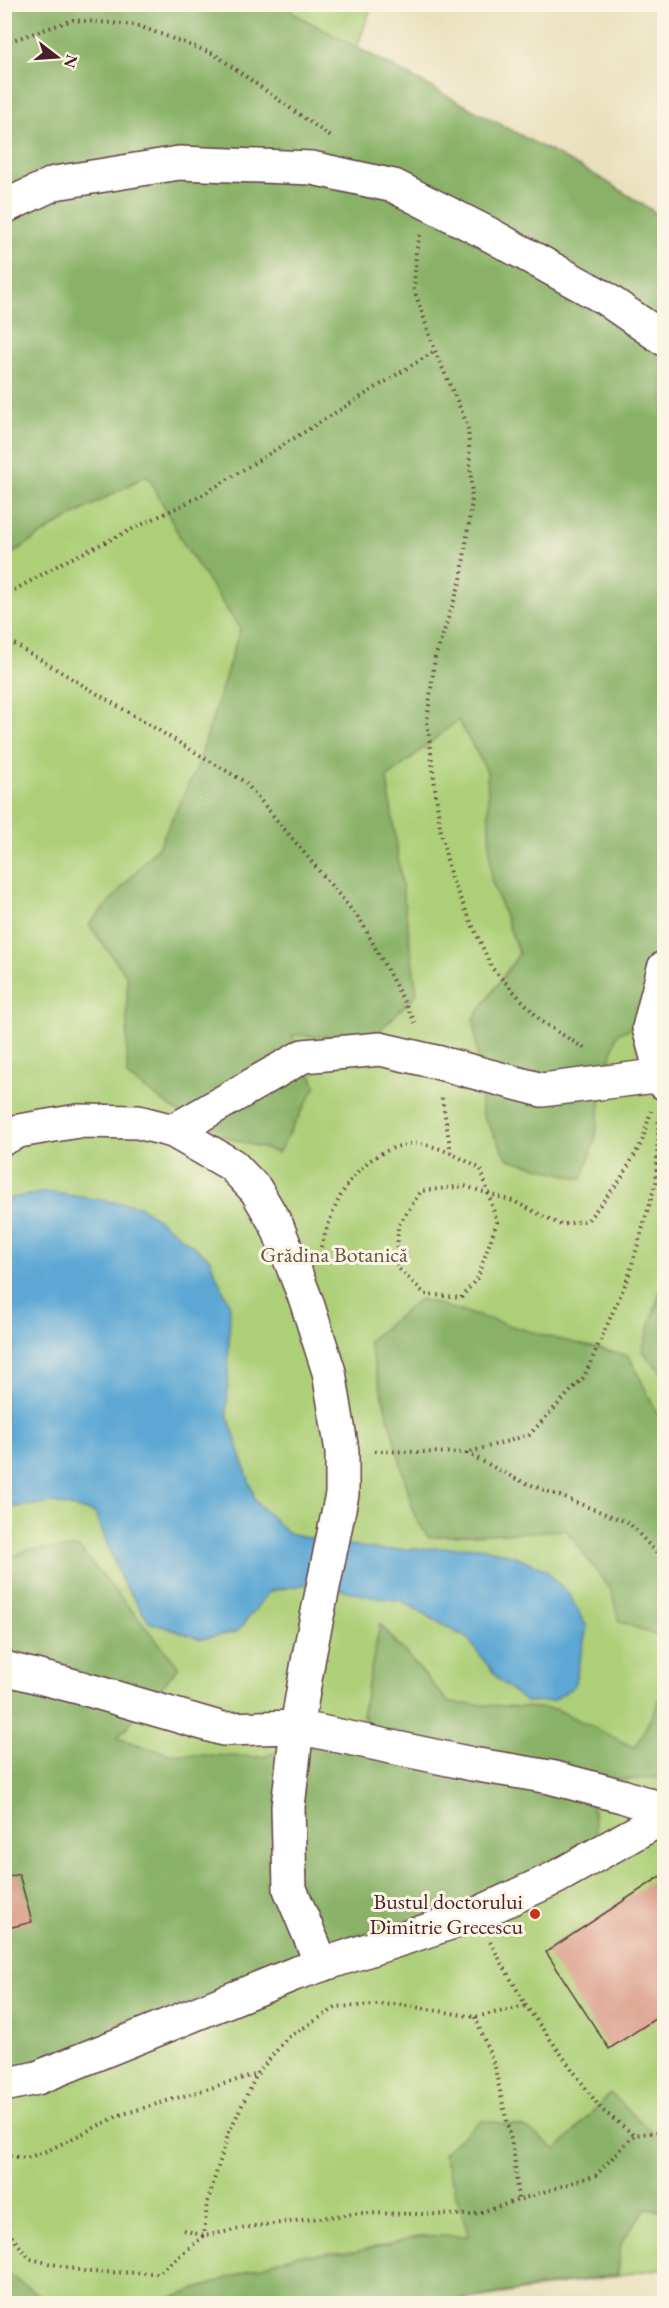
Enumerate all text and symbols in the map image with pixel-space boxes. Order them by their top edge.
north arrow [27,27,87,87]
text: N [59,52,83,71]
park label: Grădina Botanică [260,1240,408,1269]
place label: Bustul doctorului Dimitrie Grecescu [369,1887,523,1941]
marker: Bustul doctorului Dimitrie Grecescu [528,1907,542,1921]

